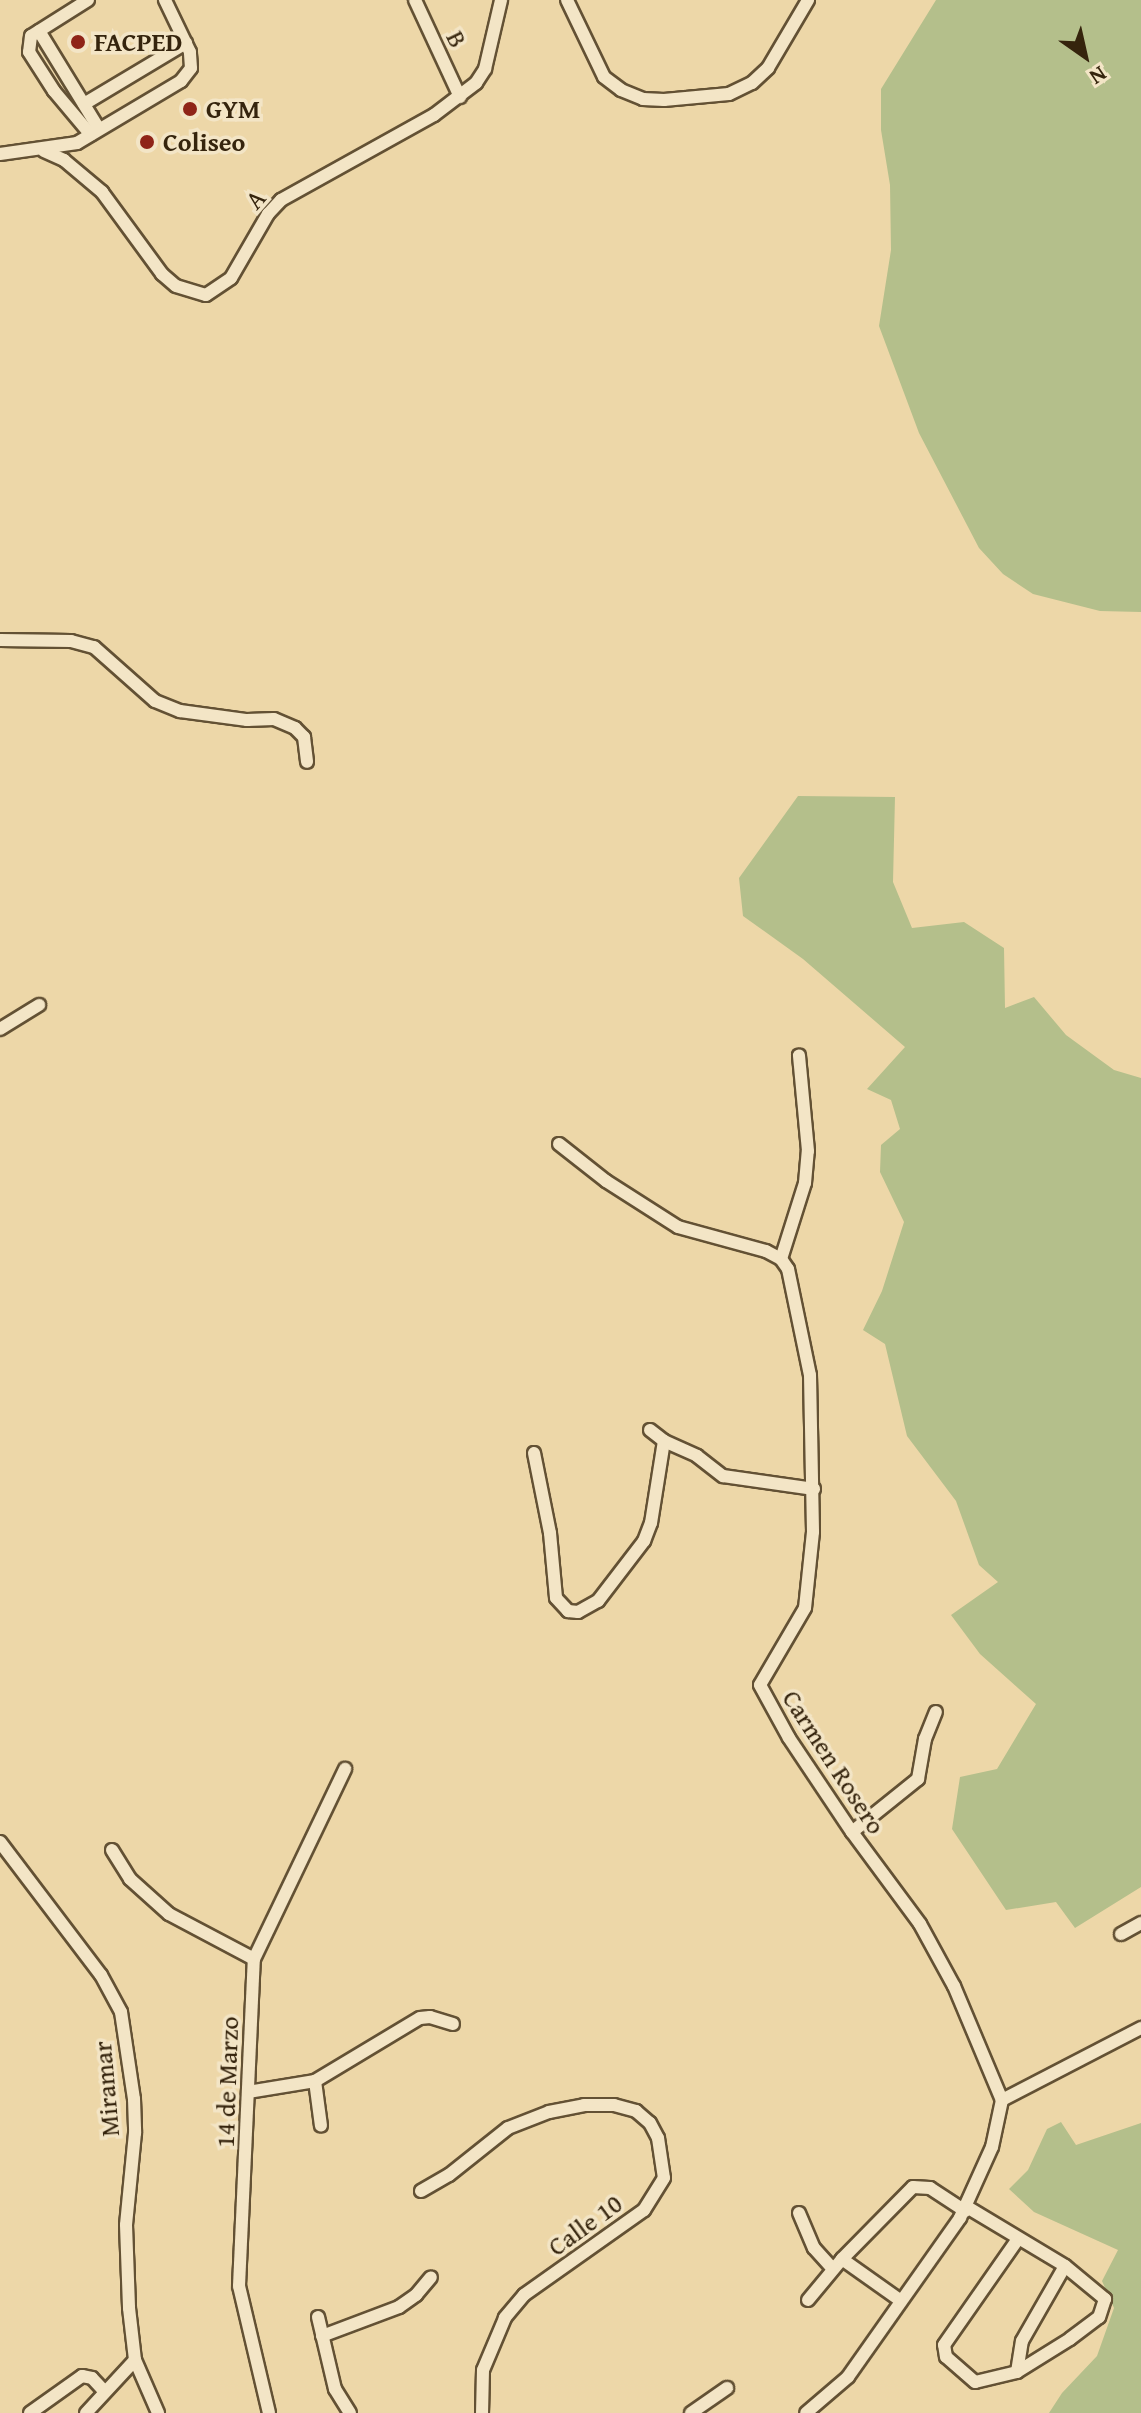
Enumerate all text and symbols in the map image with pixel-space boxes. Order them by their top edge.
north arrow [1045,16,1125,96]
place label: FACPED [94,26,182,58]
street label: B [440,26,474,52]
marker: FACPED [69,33,87,51]
text: N [1083,59,1113,93]
place label: GYM [206,93,260,125]
marker: GYM [181,100,199,118]
place label: Coliseo [163,126,245,158]
marker: Coliseo [138,133,156,151]
street label: A [238,183,272,215]
street label: Carmen Rosero [776,1684,892,1840]
street label: 14 de Marzo [209,2016,245,2148]
street label: Miramar [86,2040,126,2138]
street label: Calle 10 [542,2188,628,2262]

